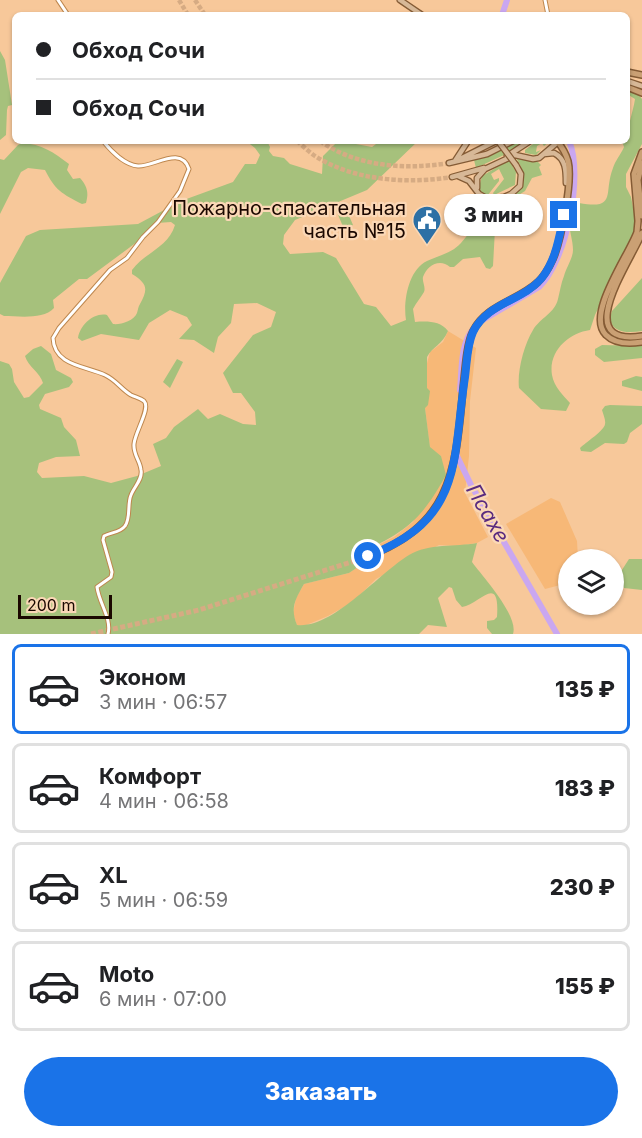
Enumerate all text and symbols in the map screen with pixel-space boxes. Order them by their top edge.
text: Обход Сочи [72,37,205,63]
text: Обход Сочи [72,95,205,121]
callout: 3 мин [444,194,543,236]
place label: Пожарно-спасательная часть №15 [172,196,406,243]
route end [550,201,577,228]
text: 3 мин [464,203,523,227]
public building icon: Пожарно-спасательная часть №15 [411,204,443,246]
water label: Псахе [461,479,515,547]
route start [354,542,381,569]
map controls [558,549,624,615]
button: layers [558,549,624,615]
scale bar [18,592,112,620]
text: 200 m [27,595,75,615]
icon: car [27,662,81,716]
text: Эконом [99,664,186,690]
text: 135 ₽ [555,676,615,702]
text: 3 мин · 06:57 [99,690,227,714]
icon: car [27,761,81,815]
text: Комфорт [99,763,201,789]
text: 183 ₽ [555,775,615,801]
text: 4 мин · 06:58 [99,789,229,813]
icon: car [27,860,81,914]
text: XL [99,862,128,888]
text: 230 ₽ [550,874,615,900]
text: 5 мин · 06:59 [99,888,228,912]
icon: car [27,959,81,1013]
text: Moto [99,961,154,987]
text: 155 ₽ [555,973,615,999]
text: 6 мин · 07:00 [99,987,227,1011]
button: Заказать [24,1057,618,1126]

